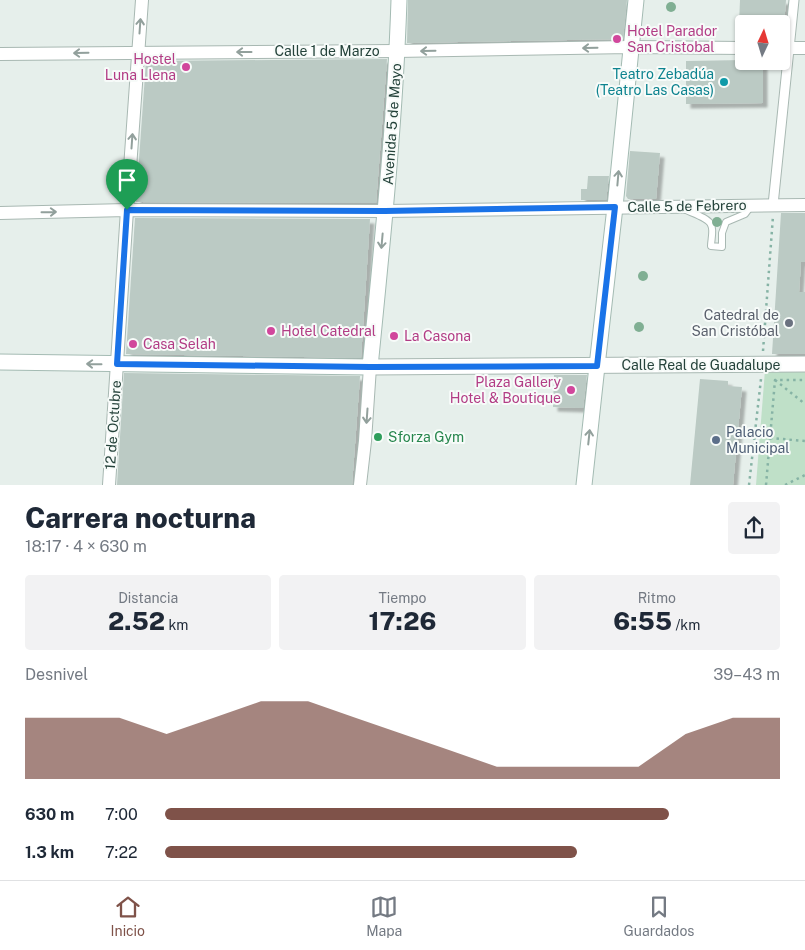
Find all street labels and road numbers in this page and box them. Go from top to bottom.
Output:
street label: Calle 1 de Marzo [274,43,380,59]
street label: Avenida 5 de Mayo [380,63,404,185]
street label: Calle 5 de Febrero [627,197,747,215]
street label: Calle Real de Guadalupe [621,357,781,373]
street label: 12 de Octubre [102,380,124,470]

